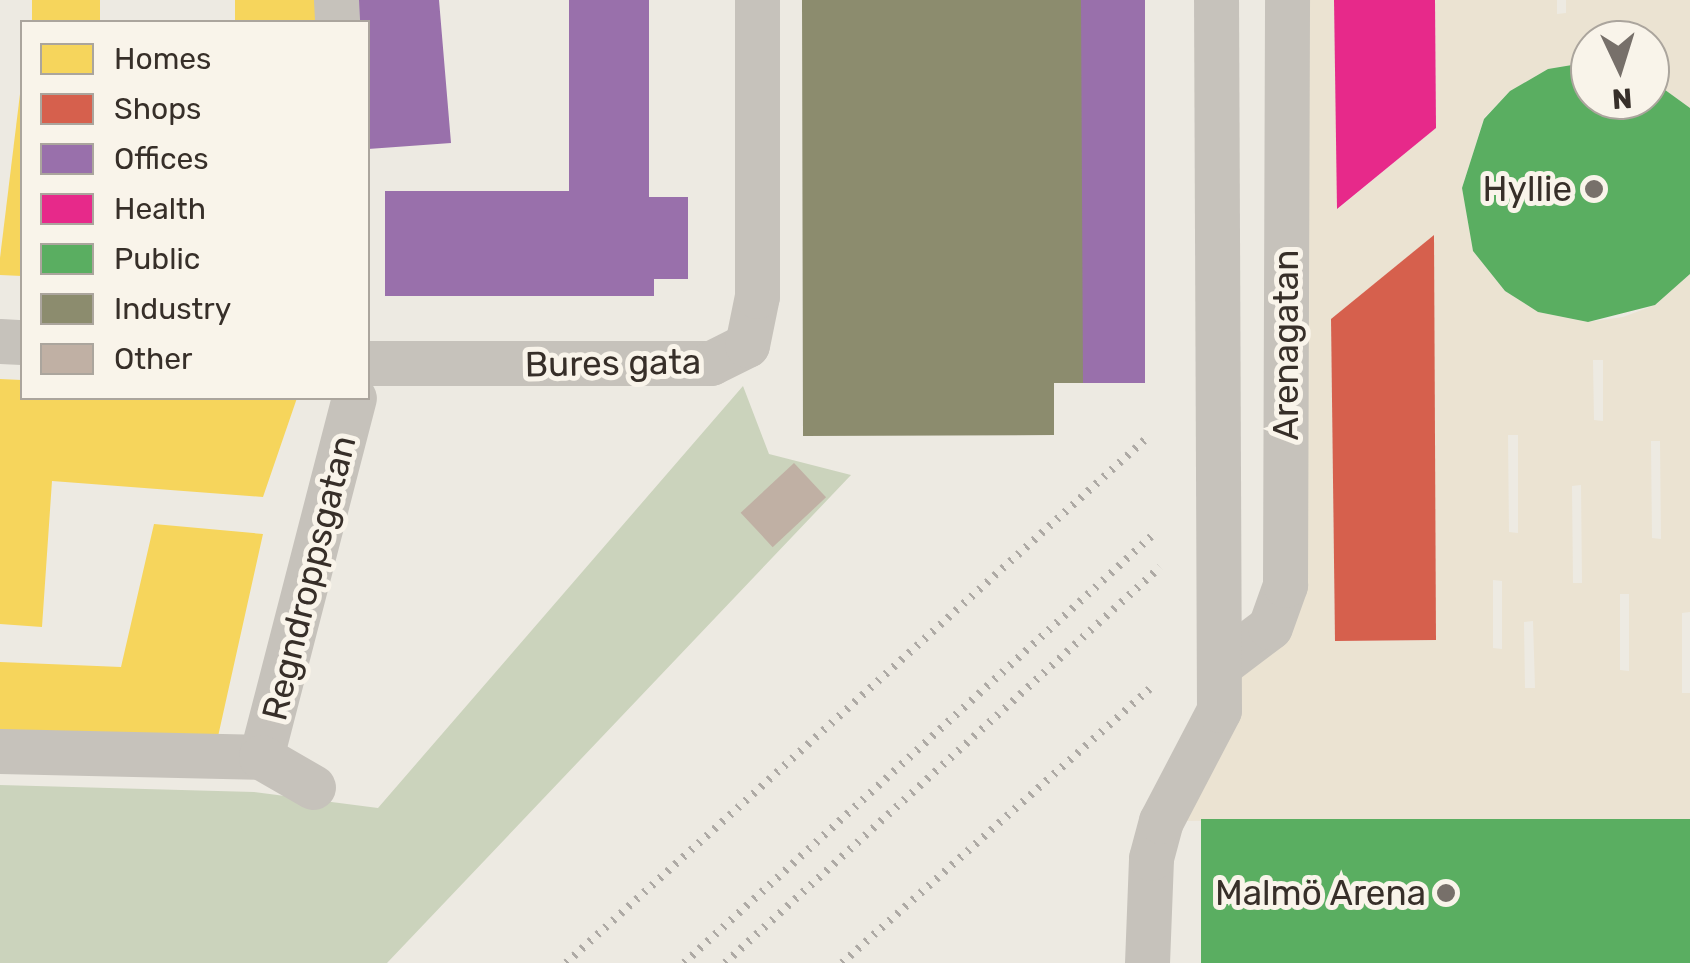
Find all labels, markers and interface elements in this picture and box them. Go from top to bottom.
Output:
legend [20,20,370,400]
north arrow [1570,20,1670,120]
text: Homes [114,41,211,77]
text: N [1611,81,1633,116]
text: Shops [114,91,201,127]
text: Offices [114,141,209,177]
place label: Hyllie [1483,168,1572,210]
marker: Hyllie [1581,176,1607,202]
text: Health [114,191,206,227]
text: Public [114,241,200,277]
street label: Arenagatan [1265,250,1307,440]
text: Industry [114,291,231,327]
street label: Bures gata [524,340,702,386]
text: Other [114,341,193,377]
street label: Regndroppsgatan [253,431,365,725]
place label: Malmö Arena [1214,872,1426,914]
marker: Malmö Arena [1435,882,1457,904]

